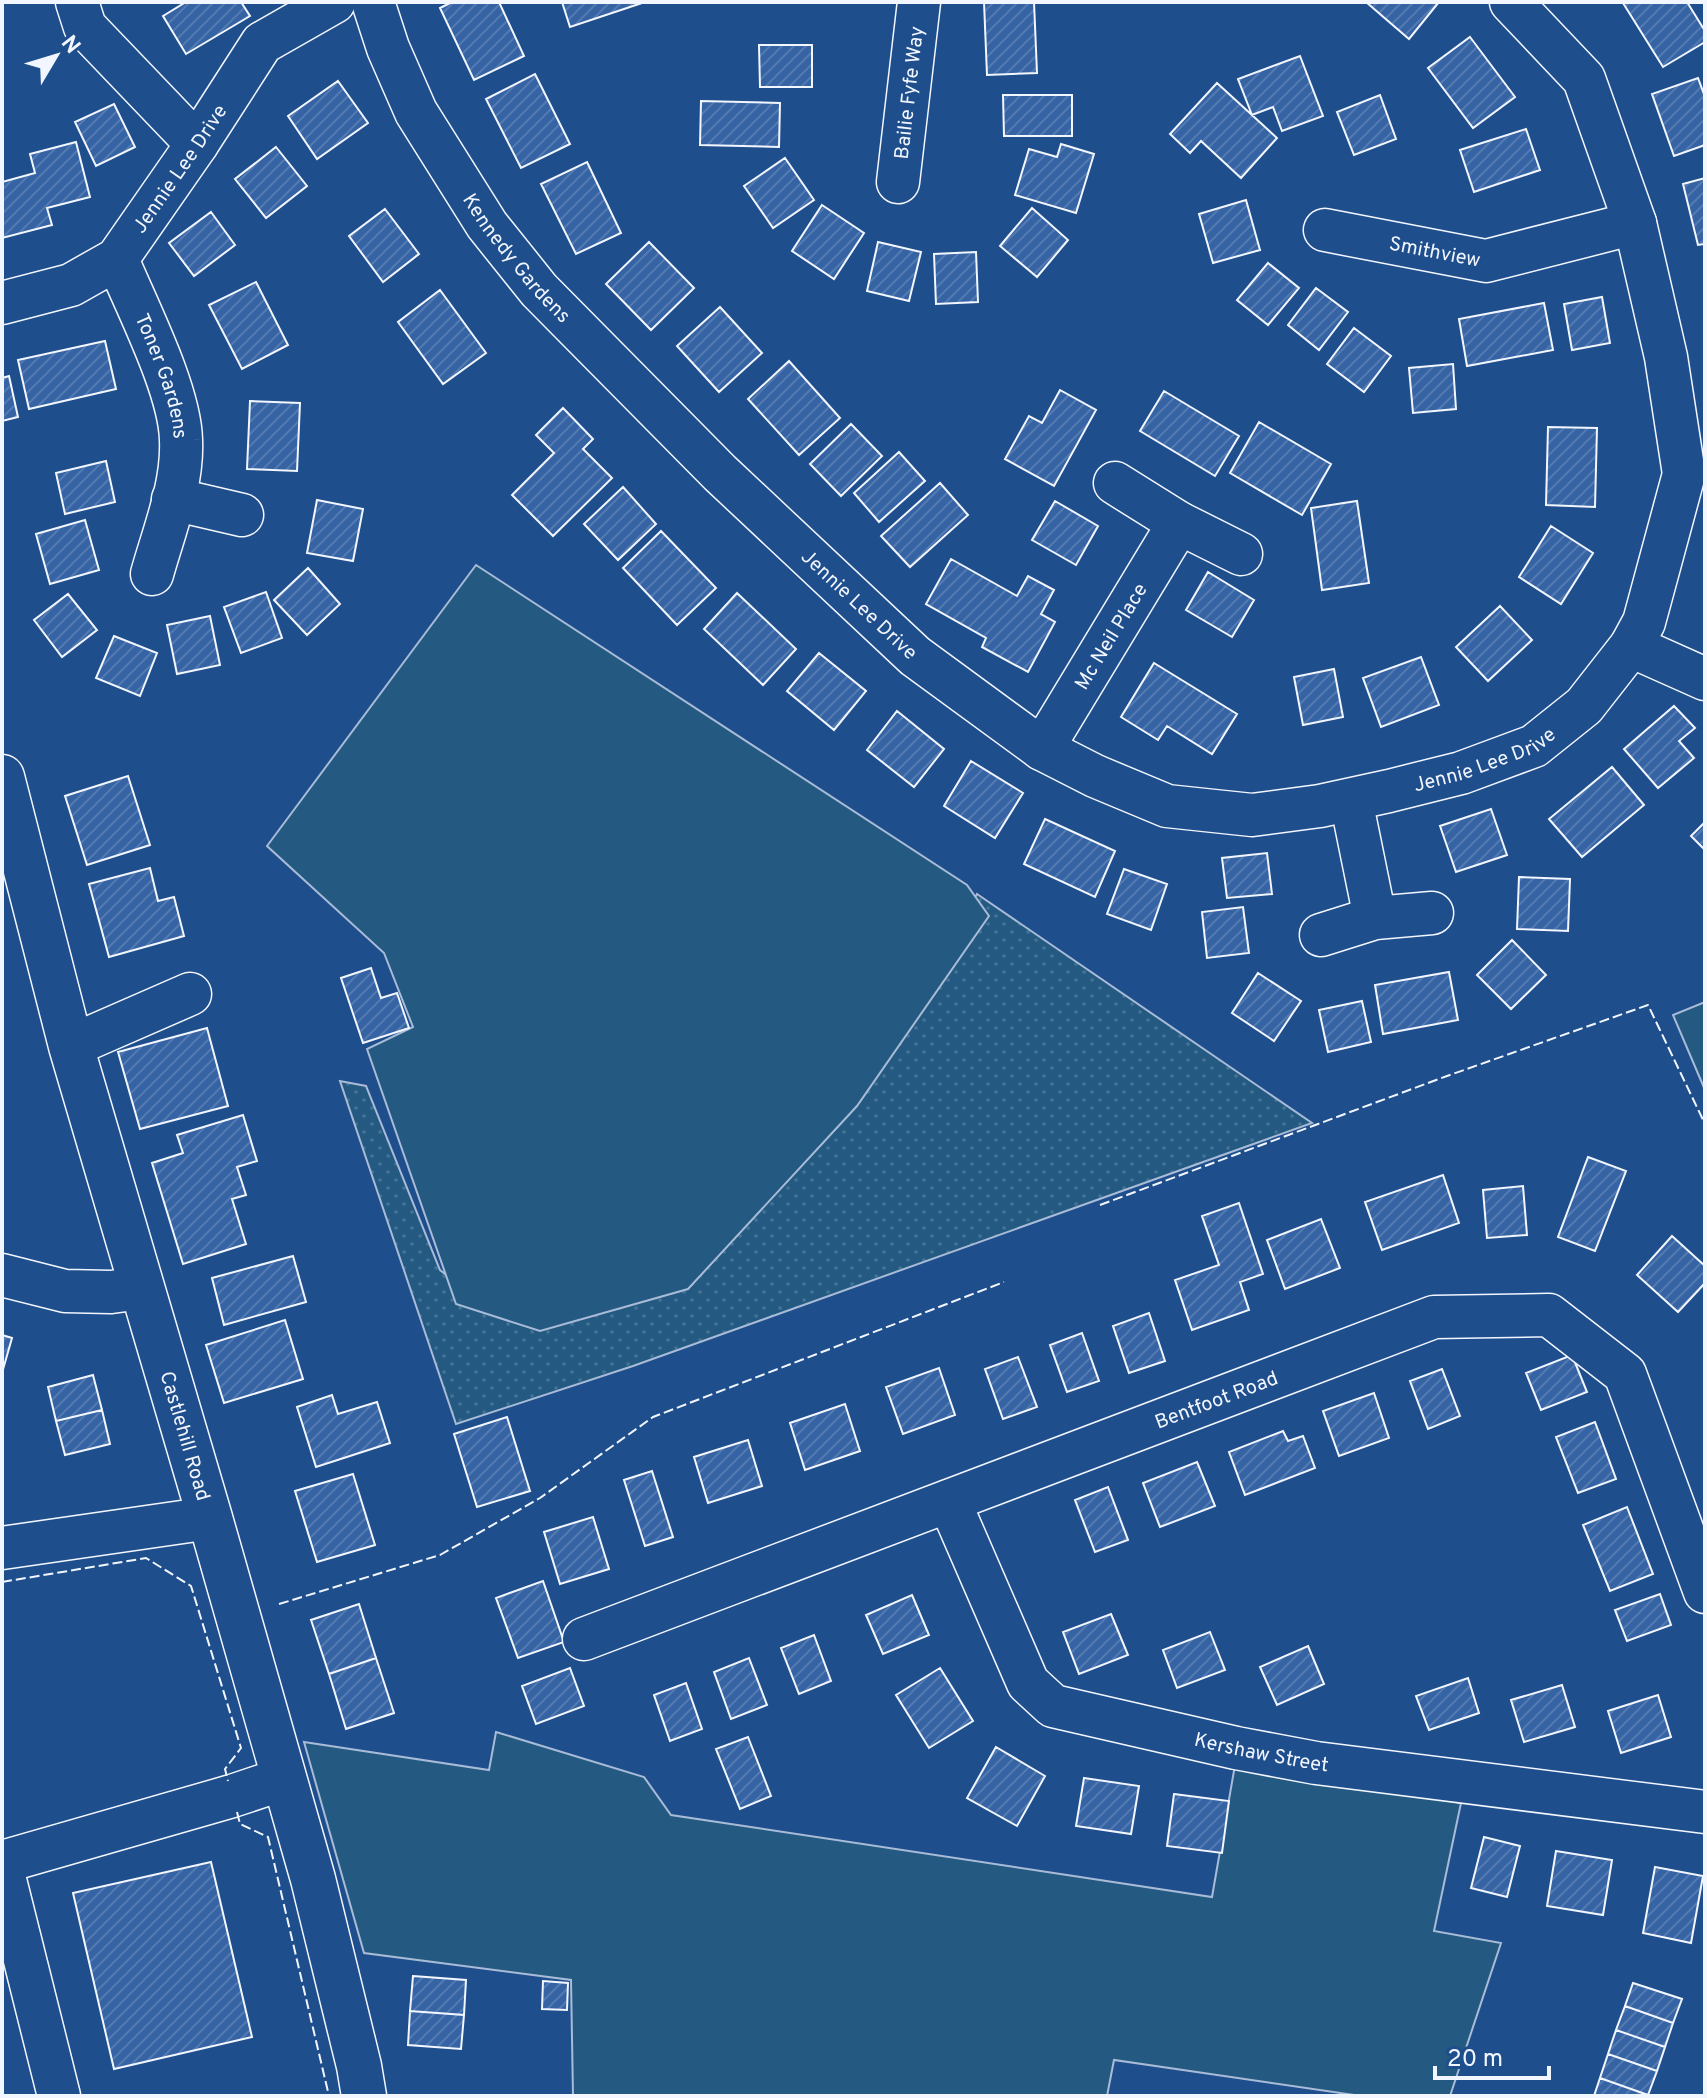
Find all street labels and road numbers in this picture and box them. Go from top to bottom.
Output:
street label: Bailie Fyfe Way [890,25,931,161]
street label: Jennie Lee Drive [128,100,234,239]
street label: Kennedy Gardens [456,189,575,329]
street label: Smithview [1387,232,1483,275]
street label: Toner Gardens [128,310,192,440]
street label: Jennie Lee Drive [795,545,922,667]
street label: Mc Neil Place [1070,579,1154,695]
street label: Jennie Lee Drive [1411,723,1562,799]
street label: Bentfoot Road [1152,1366,1282,1437]
street label: Castlehill Road [152,1368,215,1504]
street label: Kershaw Street [1191,1728,1330,1779]

